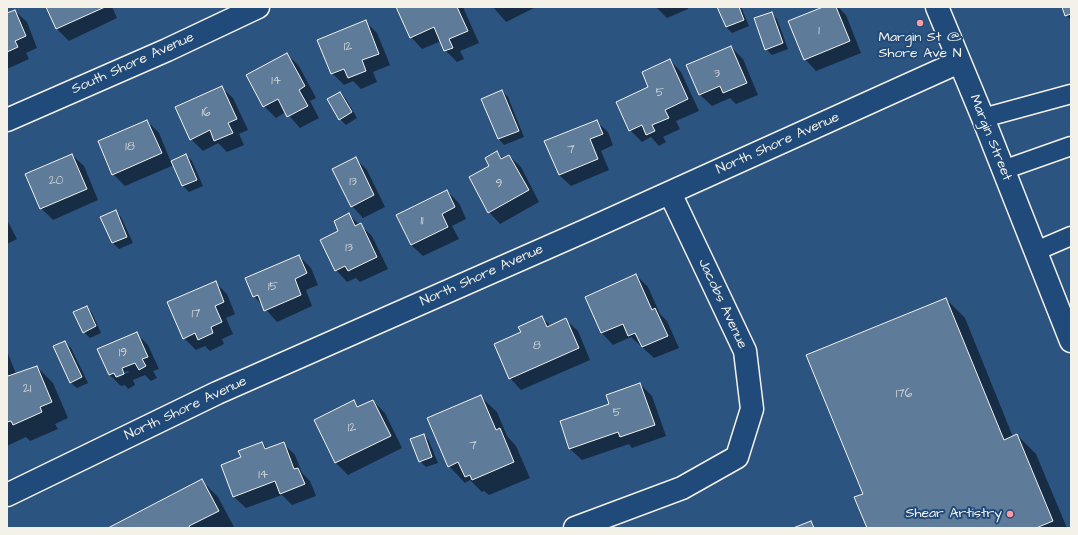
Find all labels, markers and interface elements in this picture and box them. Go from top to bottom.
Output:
marker: Margin St @ Shore Ave N [915,18,925,28]
house number: 1 [818,24,820,38]
street label: South Shore Avenue [69,29,197,99]
place label: Margin St @ Shore Ave N [878,30,962,62]
house number: 12 [344,40,352,54]
house number: 3 [714,67,720,81]
house number: 14 [271,74,281,88]
house number: 5 [656,86,664,100]
street label: Margin Street [965,92,1015,184]
house number: 16 [201,106,211,120]
street label: North Shore Avenue [714,109,842,179]
house number: 18 [125,140,135,154]
house number: 7 [567,143,575,157]
house number: 20 [49,174,63,188]
house number: 13 [349,175,357,189]
house number: 9 [496,177,502,191]
house number: 11 [420,214,424,228]
house number: 13 [345,241,353,255]
street label: North Shore Avenue [418,241,546,311]
street label: Jacobs Avenue [694,256,750,352]
house number: 15 [268,280,278,294]
house number: 17 [192,307,200,321]
house number: 8 [533,339,541,353]
house number: 19 [119,346,127,360]
street label: North Shore Avenue [122,373,250,445]
house number: 21 [23,382,31,396]
house number: 176 [896,387,912,401]
house number: 5 [613,406,621,420]
house number: 12 [348,421,356,435]
house number: 7 [469,439,477,453]
house number: 14 [258,468,268,482]
place label: Shear Artistry [905,506,1002,522]
marker: Shear Artistry [1005,509,1015,519]

